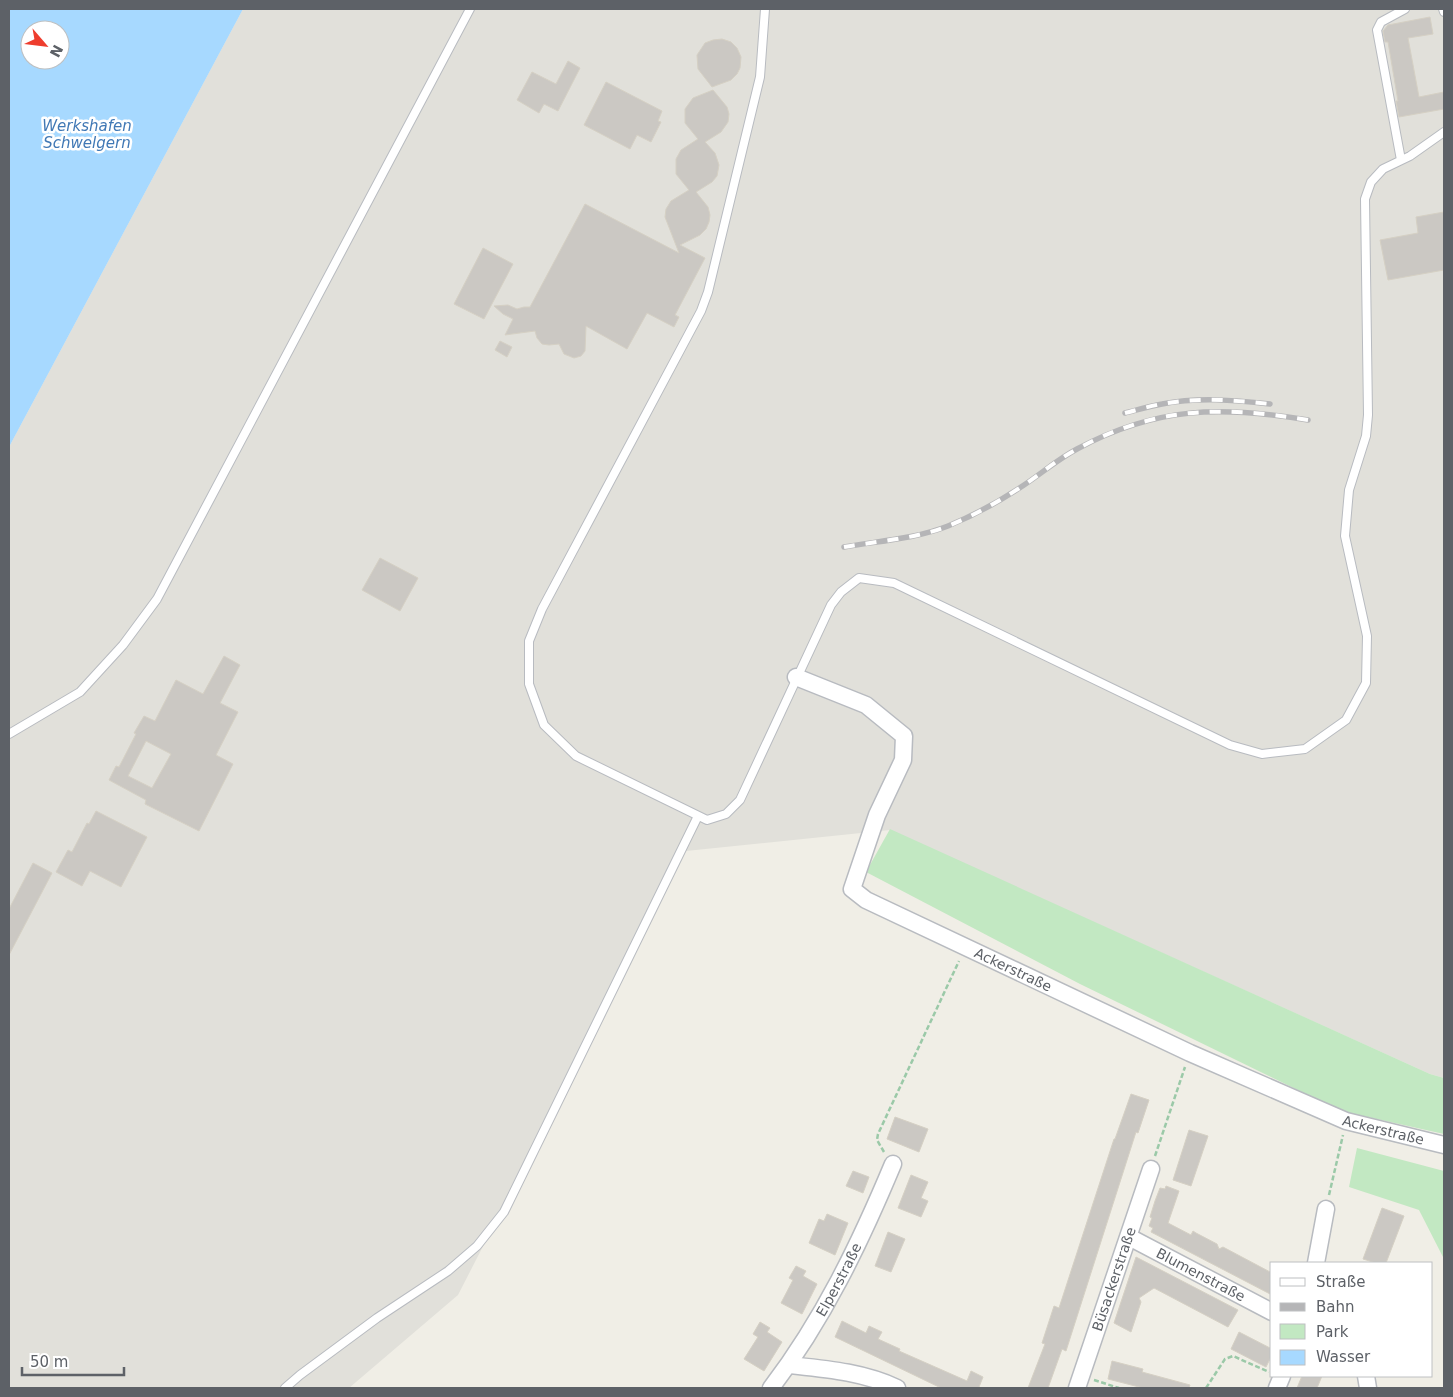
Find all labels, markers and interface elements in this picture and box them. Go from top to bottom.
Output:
north arrow [20,20,70,70]
text: N [47,42,66,60]
water label: Werkshafen Schwelgern [42,117,132,152]
street label: Ackerstraße [972,944,1054,995]
street label: Ackerstraße [1341,1112,1426,1148]
street label: Büsackerstraße [1089,1225,1139,1333]
street label: Elperstraße [813,1240,865,1319]
street label: Blumenstraße [1154,1245,1248,1304]
legend [1270,1262,1433,1377]
text: Straße [1316,1273,1365,1291]
text: Bahn [1316,1298,1355,1316]
text: Park [1316,1323,1349,1341]
scale bar [22,1344,125,1376]
text: Wasser [1316,1348,1371,1366]
text: 50 m [30,1353,68,1371]

